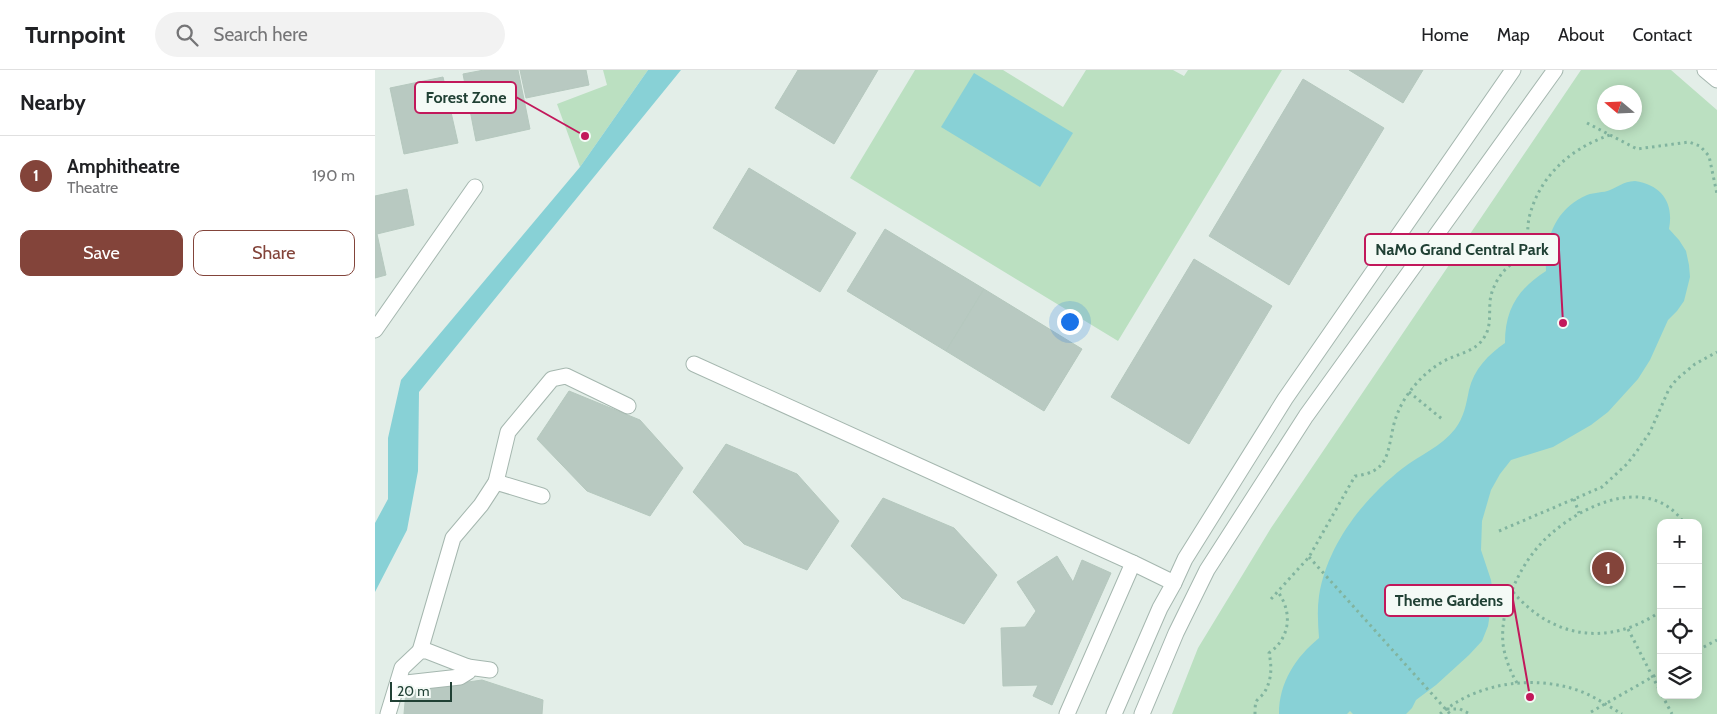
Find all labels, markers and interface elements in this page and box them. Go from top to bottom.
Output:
search box [155,12,505,57]
text: Turnpoint [25,20,125,49]
icon: search [173,21,201,49]
text: Search here [213,23,308,46]
text: Home [1421,24,1469,46]
text: Map [1497,24,1530,46]
text: About [1558,24,1604,46]
text: Contact [1632,24,1692,46]
callout: Forest Zone [415,82,516,113]
north arrow [1597,85,1642,130]
text: Forest Zone [426,88,506,107]
text: Nearby [20,90,86,115]
text: Amphitheatre [67,155,180,178]
text: 1 [33,166,39,185]
text: 190 m [312,166,355,185]
text: Theatre [67,178,118,197]
button: Save [20,230,183,276]
button: Share [193,230,355,276]
callout: NaMo Grand Central Park [1365,234,1559,265]
text: NaMo Grand Central Park [1375,240,1549,259]
your location [1057,309,1083,335]
map controls [1657,519,1702,699]
button: + [1657,519,1702,564]
pin: 1 [1592,549,1624,587]
button: − [1657,564,1702,609]
callout: Theme Gardens [1385,585,1513,616]
text: Theme Gardens [1395,591,1503,610]
button: locate [1657,609,1702,654]
button: layers [1657,654,1702,699]
scale bar [390,679,453,702]
text: 20 m [397,682,430,700]

